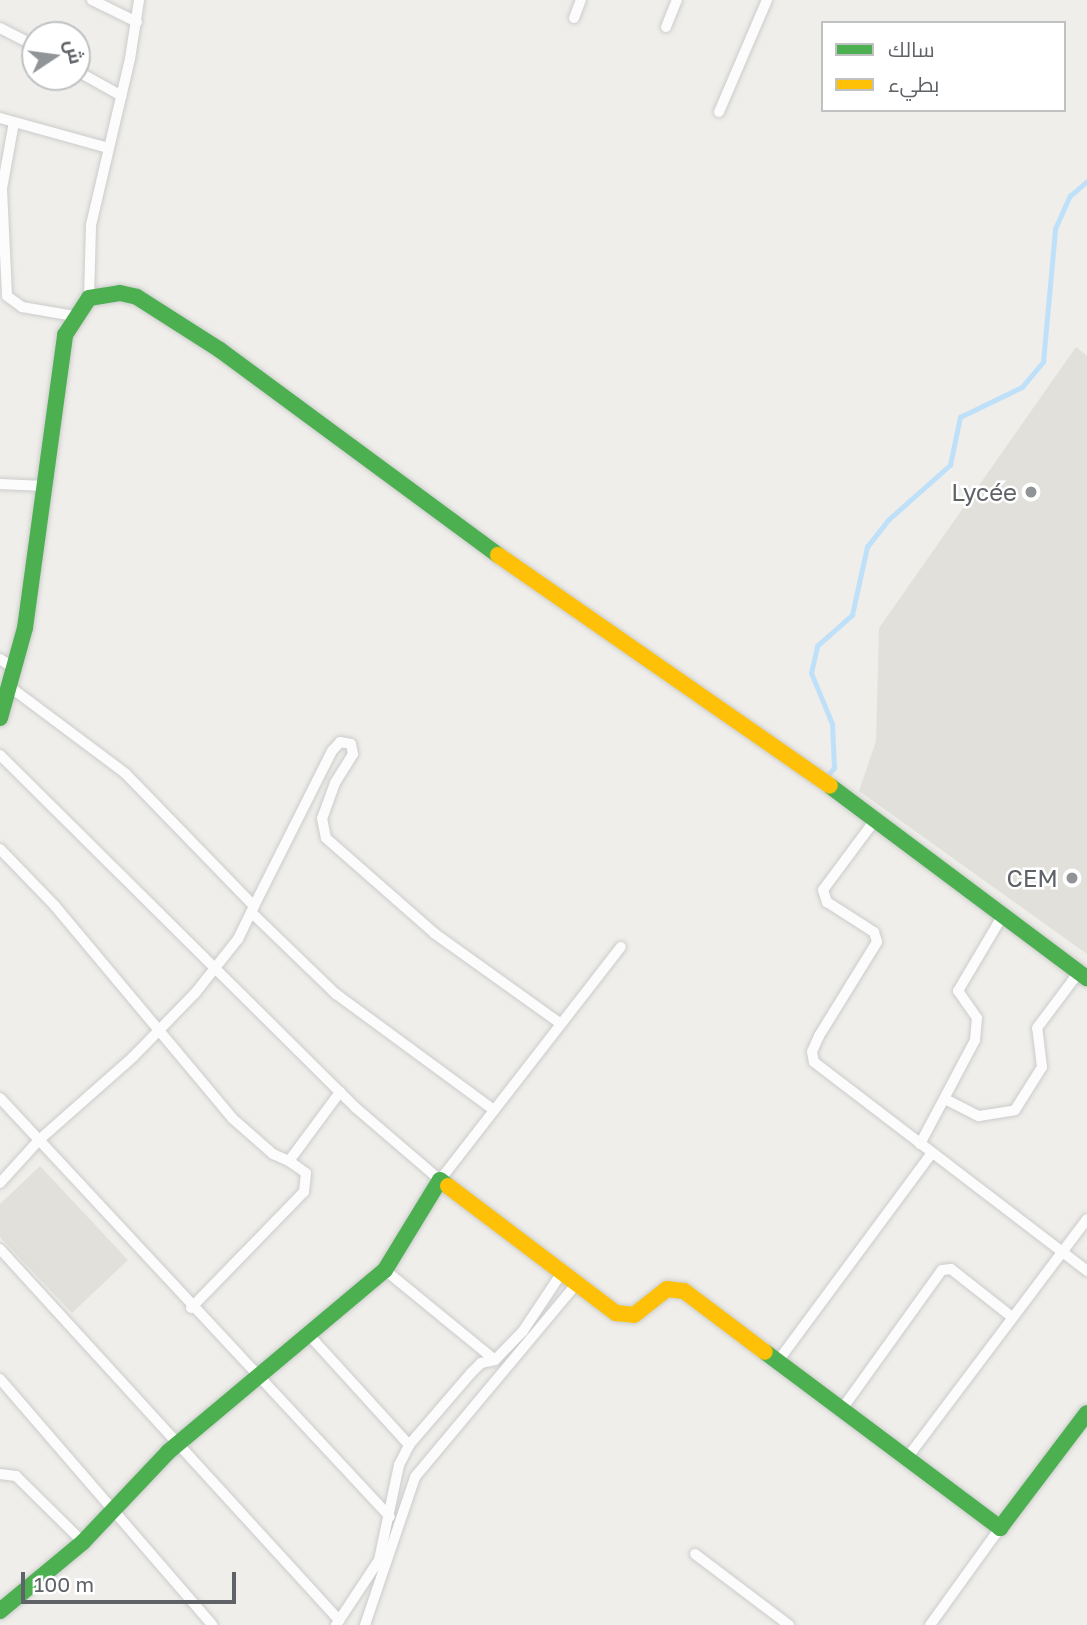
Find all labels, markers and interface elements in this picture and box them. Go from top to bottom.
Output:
north arrow [21,21,91,91]
legend [821,21,1066,112]
text: سالك [888,36,935,62]
text: ش [61,37,89,66]
text: بطيء [888,71,939,97]
place label: Lycée [951,478,1017,506]
marker: Lycée [1023,484,1039,500]
place label: CEM [1006,864,1058,892]
marker: CEM [1064,870,1080,886]
scale bar [24,1558,240,1602]
text: 100 m [34,1571,94,1597]

